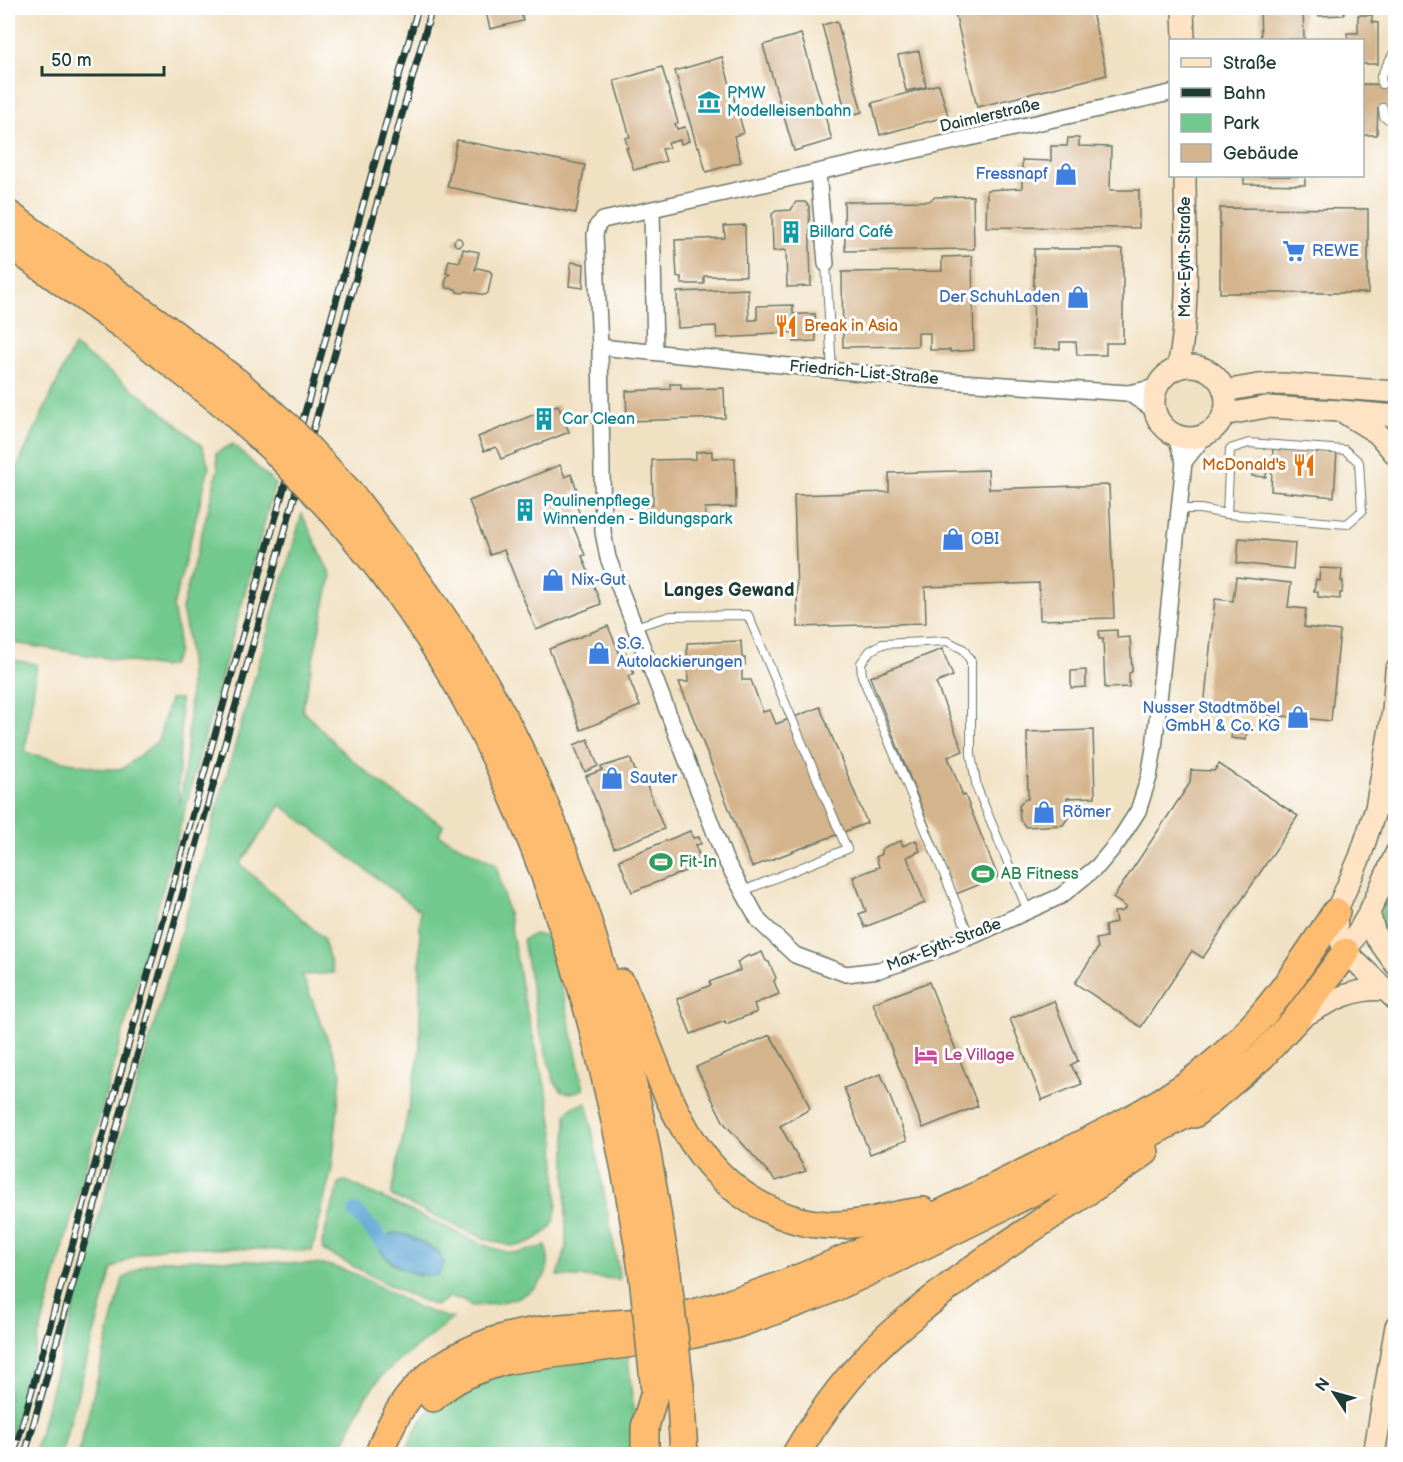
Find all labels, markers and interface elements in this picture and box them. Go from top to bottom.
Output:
scale bar [42,39,164,77]
legend [1169,39,1364,177]
text: 50 m [51,50,92,71]
text: Straße [1223,53,1277,74]
text: Bahn [1223,83,1266,104]
place label: PMW Modelleisenbahn [727,84,851,121]
museum icon: PMW Modelleisenbahn [696,89,722,115]
street label: Daimlerstraße [938,95,1042,137]
text: Park [1223,113,1259,134]
text: Gebäude [1223,143,1299,164]
shop icon: Fressnapf [1053,161,1079,187]
place label: Fressnapf [975,165,1048,184]
street label: Max-Eyth-Straße [1176,196,1195,318]
building icon: Billard Café [778,219,804,245]
place label: Billard Café [809,223,893,242]
supermarket icon: REWE [1281,238,1307,264]
place label: REWE [1312,242,1359,261]
shop icon: Der SchuhLaden [1065,284,1091,310]
place label: Der SchuhLaden [939,288,1060,307]
restaurant icon: Break in Asia [773,313,799,339]
place label: Break in Asia [804,317,898,336]
street label: Friedrich-List-Straße [789,357,940,389]
building icon: Car Clean [531,406,557,432]
place label: Car Clean [562,410,635,429]
restaurant icon: McDonald's [1291,452,1317,478]
place label: McDonald's [1202,456,1286,475]
place label: Paulinenpflege Winnenden - Bildungspark [543,492,733,529]
building icon: Paulinenpflege Winnenden - Bildungspark [512,497,538,523]
shop icon: OBI [940,526,966,552]
place label: OBI [971,530,999,549]
shop icon: Nix-Gut [540,567,566,593]
place label: Nix-Gut [571,571,626,590]
district label: Langes Gewand [664,580,794,601]
place label: S.G. Autolackierungen [617,635,743,672]
shop icon: S.G. Autolackierungen [586,640,612,666]
place label: Nusser Stadtmöbel GmbH & Co. KG [1142,699,1280,736]
shop icon: Nusser Stadtmöbel GmbH & Co. KG [1285,704,1311,730]
shop icon: Sauter [599,765,625,791]
place label: Sauter [630,769,678,788]
shop icon: Römer [1031,799,1057,825]
place label: Römer [1062,803,1111,822]
sports icon: Fit-In [648,849,674,875]
place label: Fit-In [679,853,717,872]
sports icon: AB Fitness [970,861,996,887]
place label: AB Fitness [1001,865,1079,884]
street label: Max-Eyth-Straße [884,914,1004,976]
hotel icon: Le Village [913,1042,939,1068]
place label: Le Village [944,1046,1015,1065]
north arrow [1304,1363,1364,1423]
text: N [1312,1375,1334,1396]

